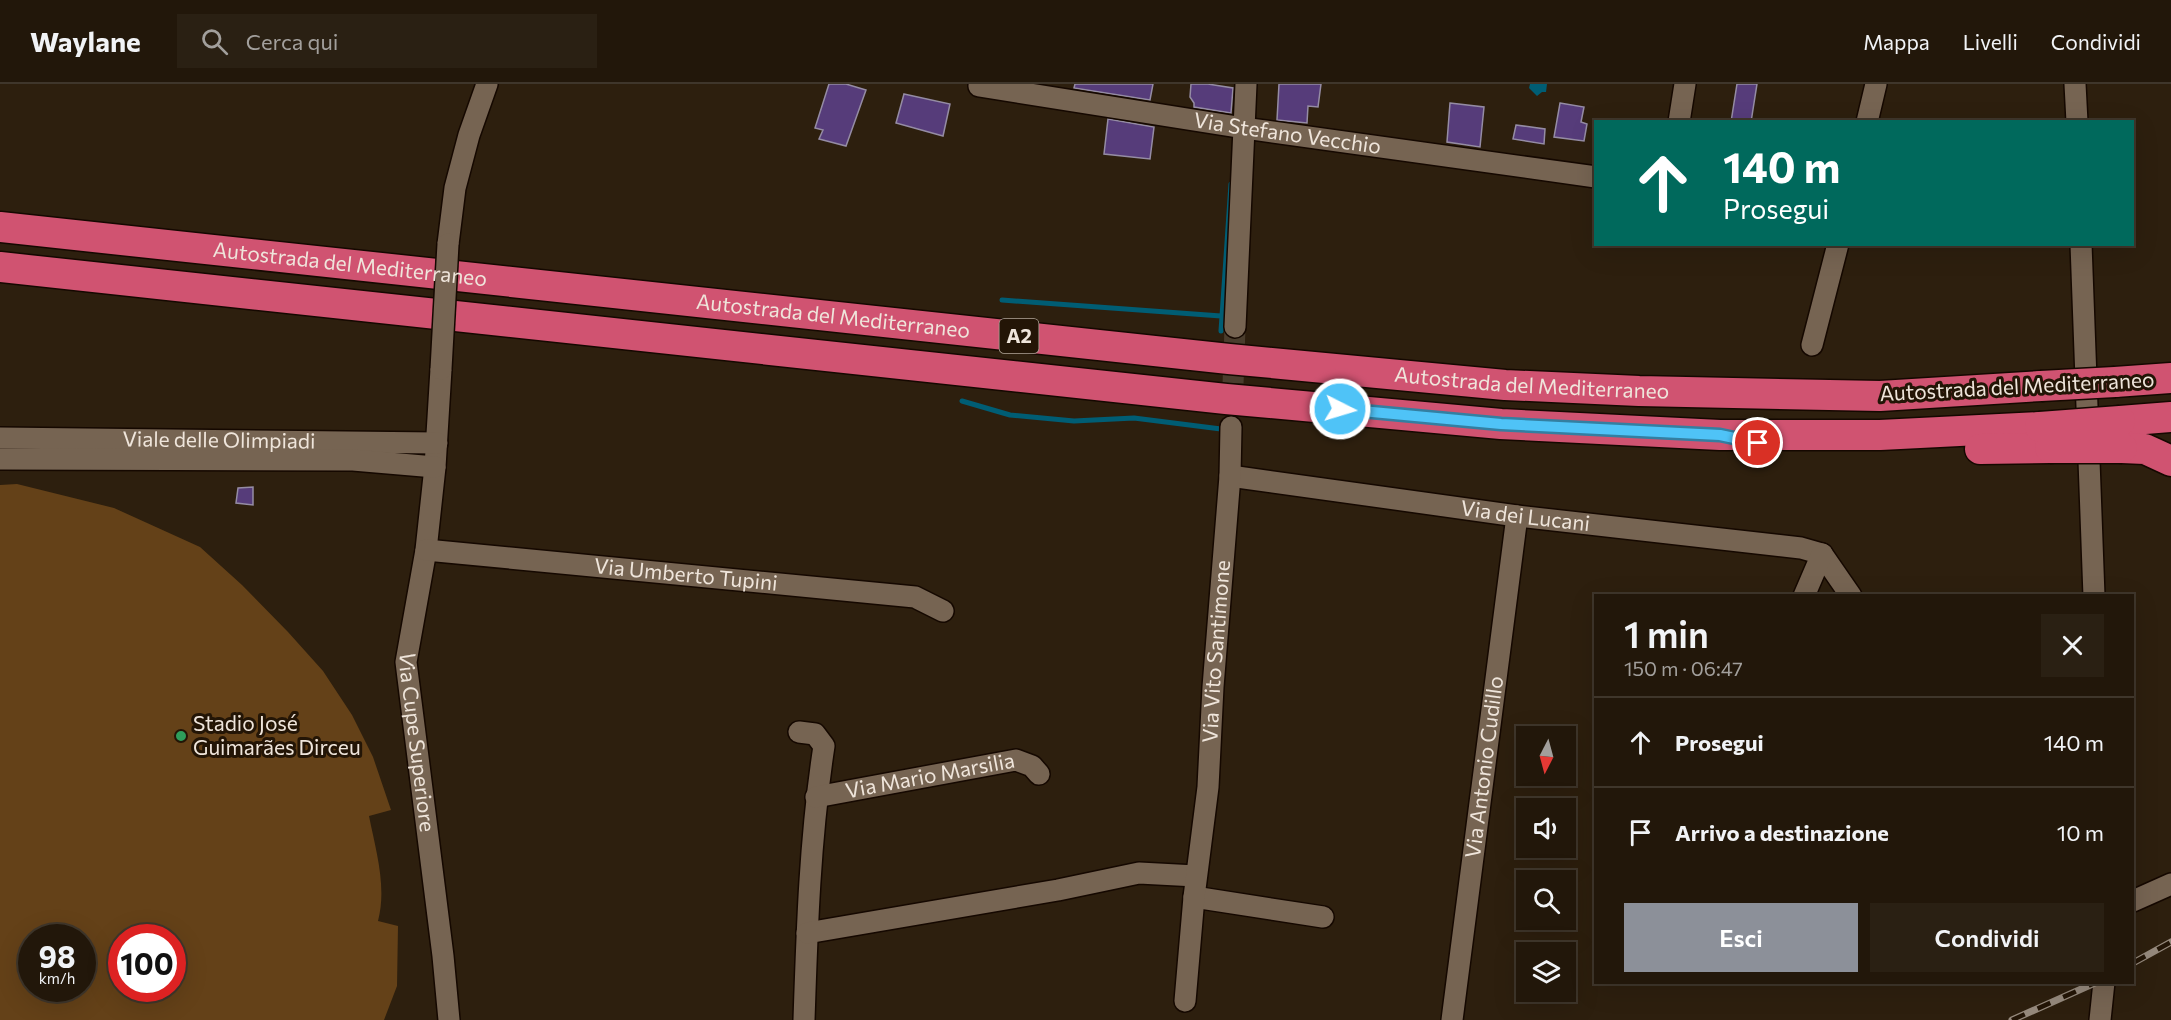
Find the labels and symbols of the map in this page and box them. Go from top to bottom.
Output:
street label: Via Stefano Vecchio [1192,106,1383,158]
street label: Autostrada del Mediterraneo [212,236,488,290]
street label: Autostrada del Mediterraneo [695,288,972,342]
road number: A2 [1000,319,1038,353]
street label: Autostrada del Mediterraneo [1393,361,1670,403]
street label: Autostrada del Mediterraneo [1879,366,2155,405]
position arrow [1308,377,1372,441]
pin [1732,417,1783,468]
street label: Viale delle Olimpiadi [122,425,316,453]
street label: Via dei Lucani [1459,494,1591,535]
street label: Via Umberto Tupini [593,552,779,595]
street label: Via Vito Santimone [1196,559,1234,743]
street label: Via Cupe Superiore [394,650,441,833]
street label: Via Antonio Cudillo [1459,674,1507,859]
place label: Stadio José Guimarães Dirceu [193,710,361,759]
north arrow [1516,726,1576,786]
marker: Stadio José Guimarães Dirceu [174,729,188,743]
street label: Via Mario Marsilia [843,747,1017,802]
speed limit sign: 100 [108,924,186,1002]

